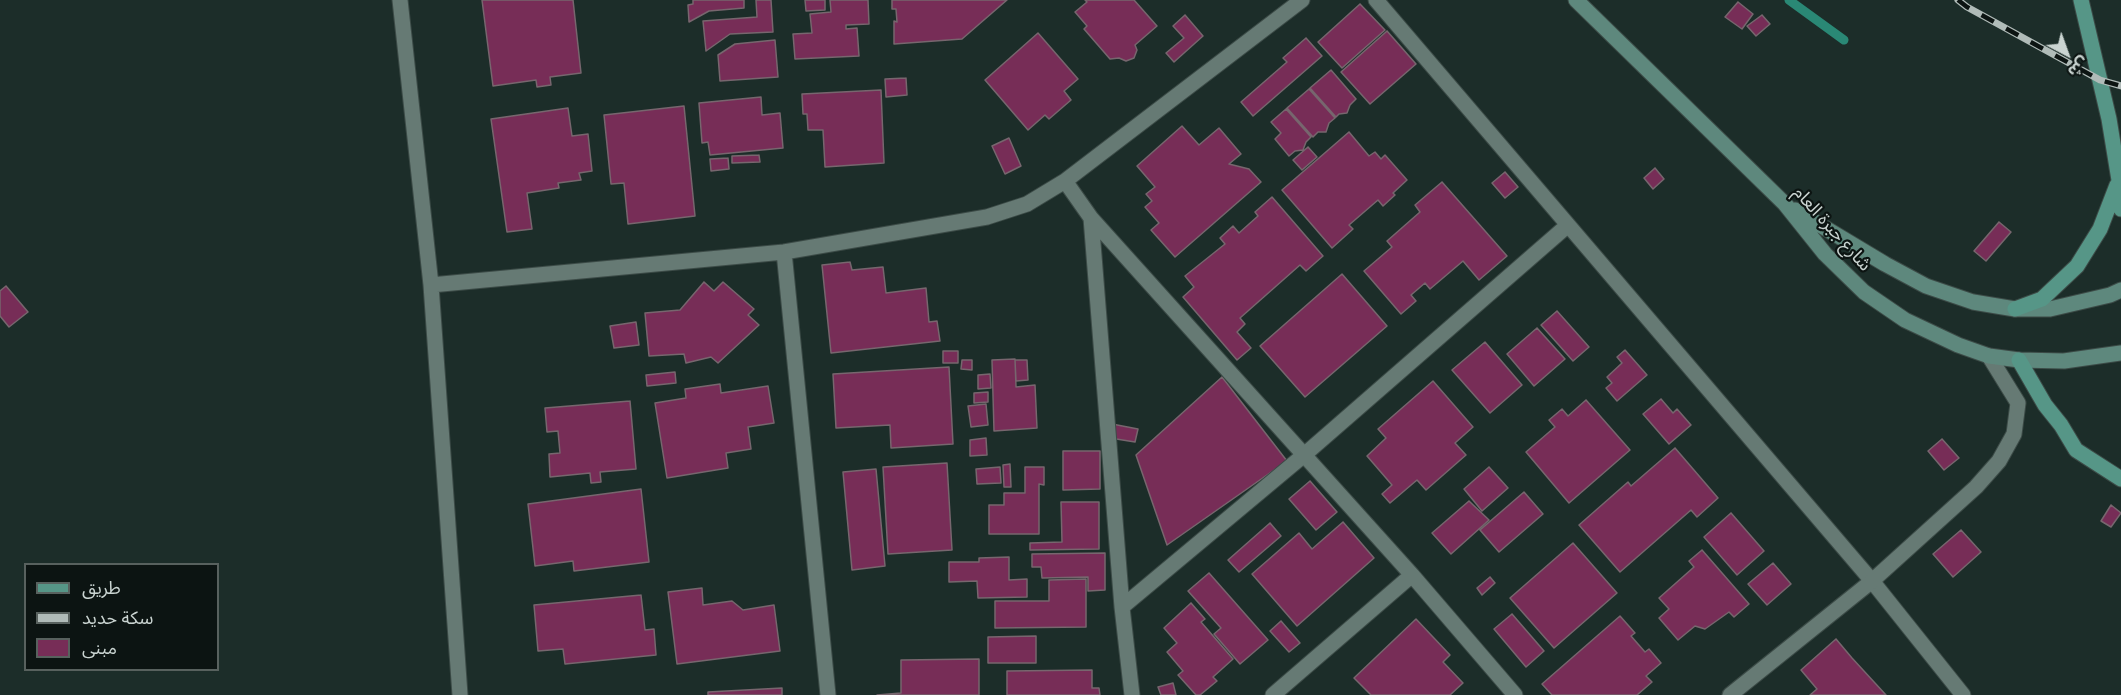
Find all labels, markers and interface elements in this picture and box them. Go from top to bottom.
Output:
north arrow [2037,24,2097,84]
text: ش [2064,53,2094,82]
street label: شارع جبرة العام [1788,182,1876,276]
legend [24,563,219,671]
text: طريق [82,576,121,599]
text: سكة حديد [82,606,153,629]
text: مبنى [82,636,117,659]

